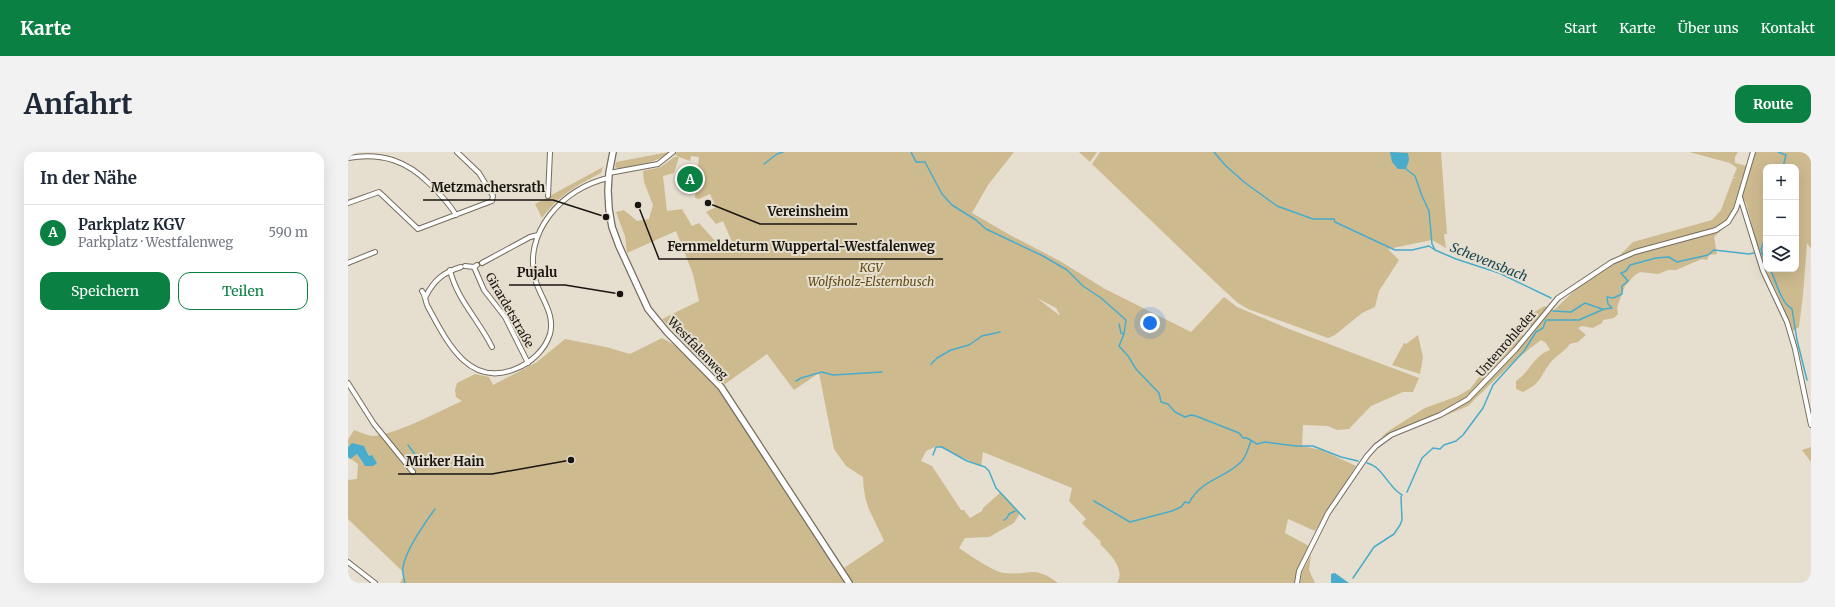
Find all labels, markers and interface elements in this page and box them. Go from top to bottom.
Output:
text: Karte [20,16,71,40]
text: Start [1564,19,1597,37]
text: Karte [1619,19,1656,37]
text: Über uns [1678,19,1739,37]
text: Kontakt [1761,19,1815,37]
button: Route [1735,85,1811,123]
text: Anfahrt [24,86,133,122]
pin: A [677,164,703,194]
map controls [1763,164,1799,272]
button: + [1763,164,1799,200]
text: In der Nähe [40,167,137,189]
callout: Metzmachersrath [423,175,553,200]
text: Metzmachersrath [431,179,546,196]
callout: Vereinsheim [760,199,857,224]
button: − [1763,200,1799,236]
text: Vereinsheim [767,203,848,220]
text: Parkplatz KGV [78,215,185,234]
text: A [48,224,58,241]
text: 590 m [269,224,308,241]
text: Parkplatz · Westfalenweg [78,234,233,251]
callout: Fernmeldeturm Wuppertal-Westfalenweg [659,234,943,259]
button: layers [1763,236,1799,272]
text: Fernmeldeturm Wuppertal-Westfalenweg [667,238,935,255]
water label: Schevensbach [1448,239,1530,285]
callout: Pujalu [509,260,565,285]
park label: KGV Wolfsholz-Elsternbusch [808,260,934,289]
text: Pujalu [517,264,557,281]
street label: Girardetstraße [482,270,538,350]
button: Speichern [40,272,170,310]
button: Teilen [178,272,308,310]
street label: Untenrohleder [1473,306,1540,380]
street label: Westfalenweg [664,313,732,383]
your location [1140,313,1160,333]
callout: Mirker Hain [398,449,492,474]
text: Mirker Hain [406,453,485,470]

